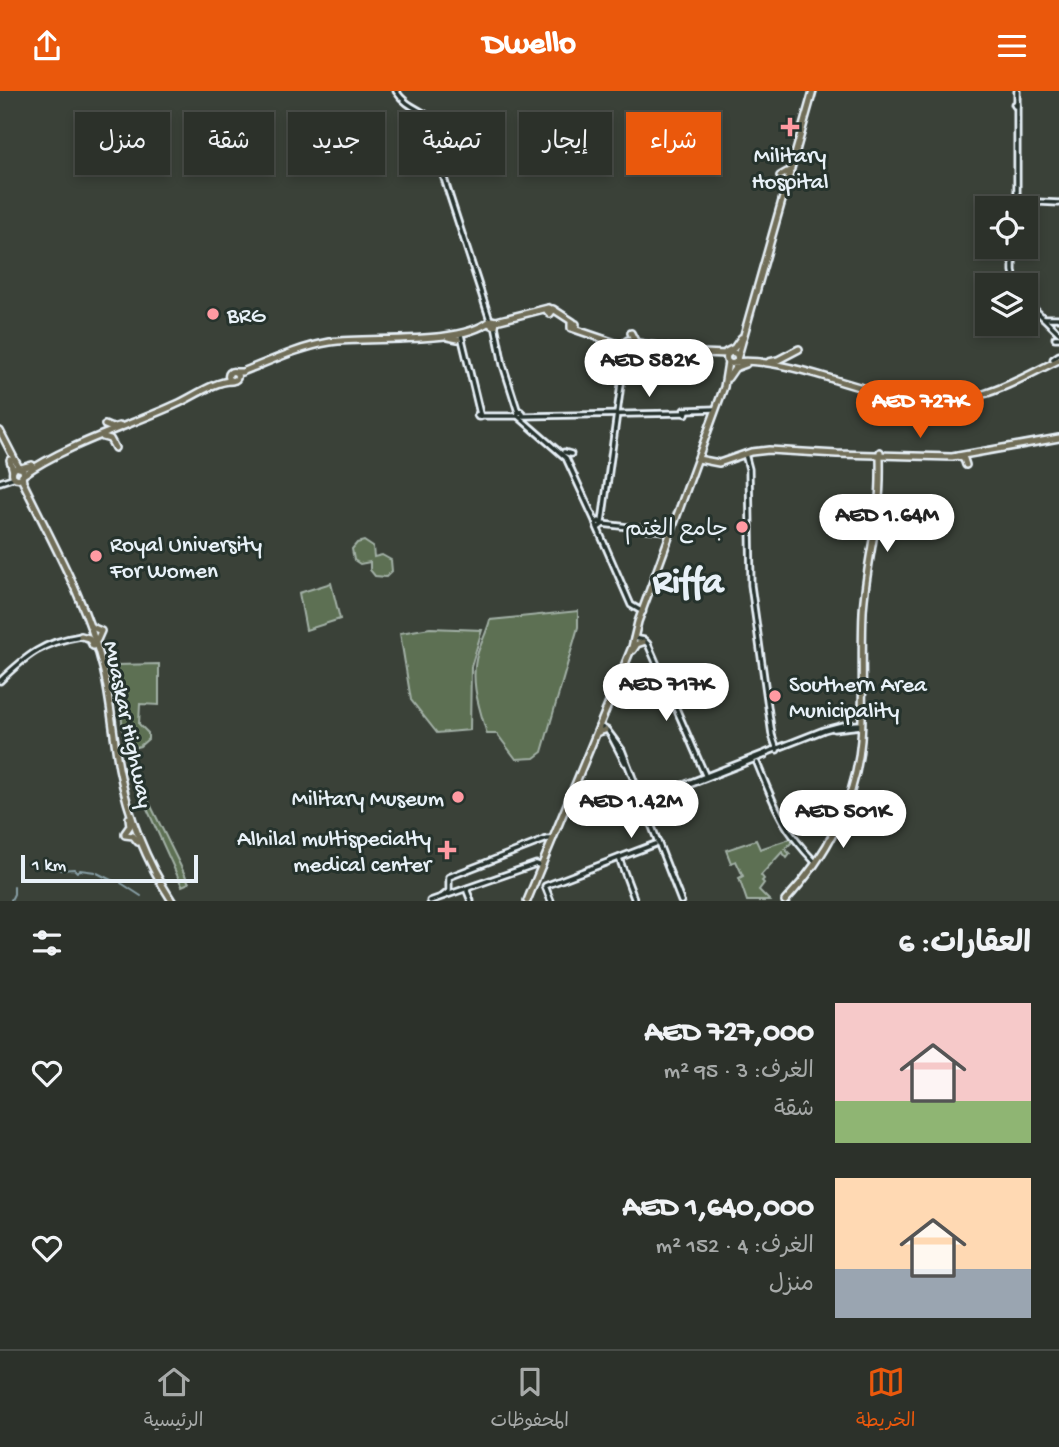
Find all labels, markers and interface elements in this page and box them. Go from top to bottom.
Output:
icon: share [28,27,66,65]
text: Dwello [483,27,576,65]
icon: menu [993,27,1031,65]
chip: منزل [75,112,170,175]
chip: شقة [184,112,274,175]
chip: جديد [288,112,385,175]
chip: تصفية [399,112,505,175]
chip: إيجار [519,112,612,175]
chip: شراء [626,112,721,175]
marker: Military Hospital [780,117,800,137]
place label: Military Hospital [751,144,829,197]
map controls [975,196,1038,336]
button: locate [975,196,1038,259]
button: layers [975,273,1038,336]
place label: BRG [226,304,267,331]
marker: BRG [205,306,221,322]
pin: AED 582K [577,339,721,399]
text: AED 582K [601,348,697,375]
pin: AED 727K [848,381,992,440]
text: AED 727K [872,389,968,416]
pin: AED 1.64M [807,495,967,554]
text: AED 1.64M [835,503,939,530]
place label: جامع الغتم [625,517,728,545]
marker: جامع الغتم [734,519,750,535]
place label: Royal University For Women [109,533,262,586]
marker: Royal University For Women [88,548,104,564]
district label: Riffa [653,562,726,606]
street label: Muaskar Highway [96,639,157,811]
pin: AED 717K [594,663,738,723]
text: AED 717K [619,672,713,699]
place label: Southern Area Municipality [789,673,928,726]
marker: Southern Area Municipality [767,688,783,704]
pin: AED 1.42M [551,781,711,840]
place label: Military Museum [292,787,444,814]
marker: Military Museum [450,789,466,805]
text: AED 1.42M [580,789,682,816]
pin: AED 501K [771,791,915,850]
text: AED 501K [795,799,891,826]
place label: Alhilal multispecialty medical center [237,827,433,880]
marker: Alhilal multispecialty medical center [437,840,457,860]
scale bar [21,852,198,884]
text: 1 km [32,855,66,878]
icon: filters [28,924,66,962]
text: العقارات: 6 [899,928,1031,963]
text: AED 727,000 [645,1017,814,1052]
icon: home [891,1031,975,1115]
icon: heart [28,1054,66,1092]
text: الغرف: 3 · 95 m² [664,1059,814,1086]
text: شقة [774,1097,814,1124]
text: AED 1,640,000 [622,1192,814,1227]
icon: home [891,1206,975,1290]
icon: heart [28,1229,66,1267]
text: الغرف: 4 · 152 m² [656,1234,814,1261]
text: منزل [769,1272,814,1299]
tab: الرئيسية [144,1363,203,1436]
tab: المحفوظات [491,1363,569,1436]
tab: الخريطة [856,1363,915,1436]

